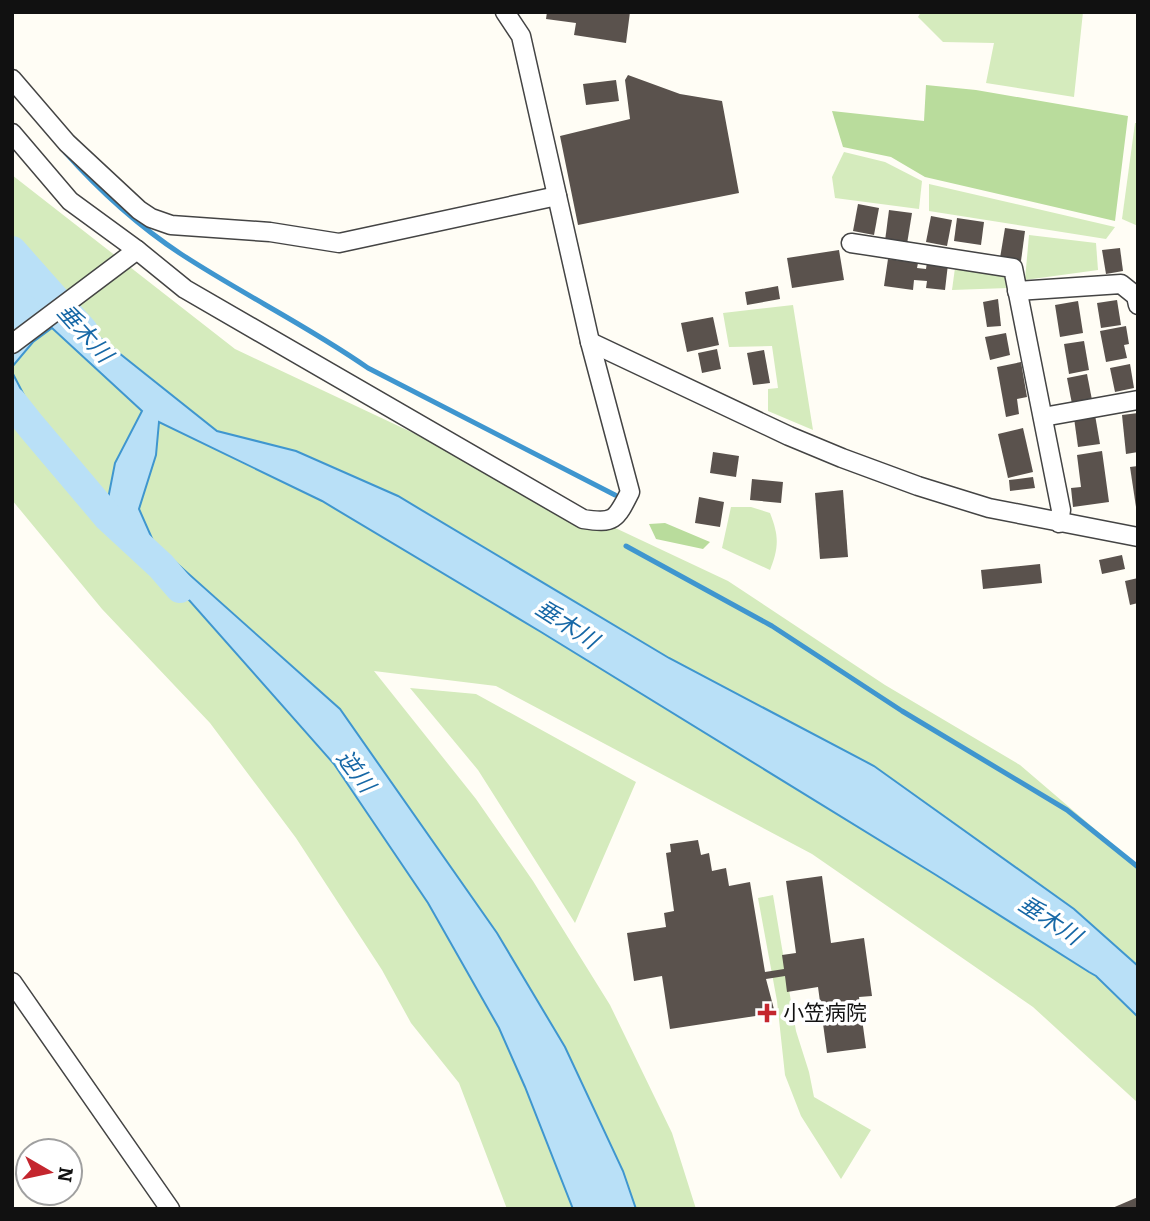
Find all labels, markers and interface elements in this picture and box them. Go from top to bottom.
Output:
water label: 垂木川 [52,298,120,370]
water label: 垂木川 [530,593,606,656]
water label: 逆川 [331,744,383,800]
water label: 垂木川 [1013,889,1089,952]
place label: 小笠病院 [783,1000,867,1026]
marker: 小笠病院 [757,1003,777,1023]
north arrow [14,1137,84,1207]
text: N [53,1166,78,1184]

